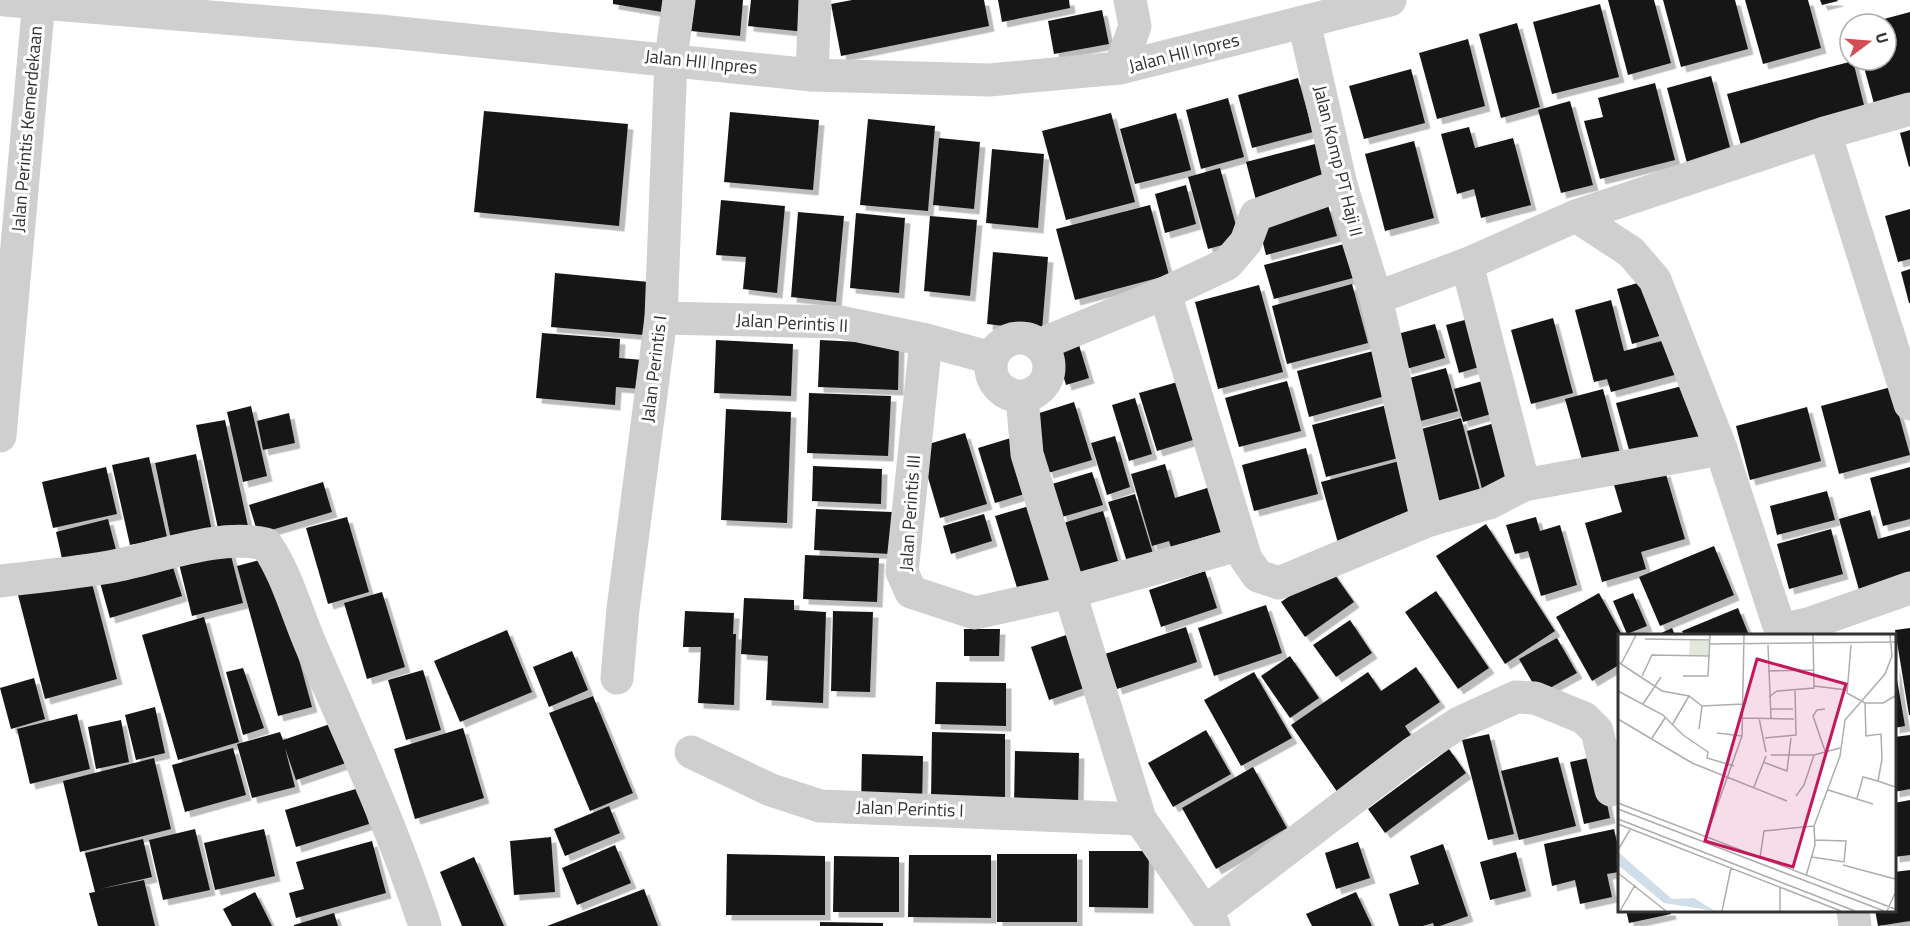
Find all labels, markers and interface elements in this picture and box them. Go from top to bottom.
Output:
north arrow [1838,12,1898,72]
street label: Jalan Perintis Kemerdekaan [4,25,49,233]
street label: Jalan HII Inpres [1126,26,1242,79]
text: U [1869,30,1895,46]
street label: Jalan HII Inpres [643,42,759,81]
street label: Jalan Komp PT Haji II [1307,82,1370,239]
street label: Jalan Perintis II [735,306,849,339]
street label: Jalan Perintis I [634,314,673,424]
street label: Jalan Perintis III [892,454,927,572]
inset map [1618,634,1895,911]
street label: Jalan Perintis I [856,793,964,824]

